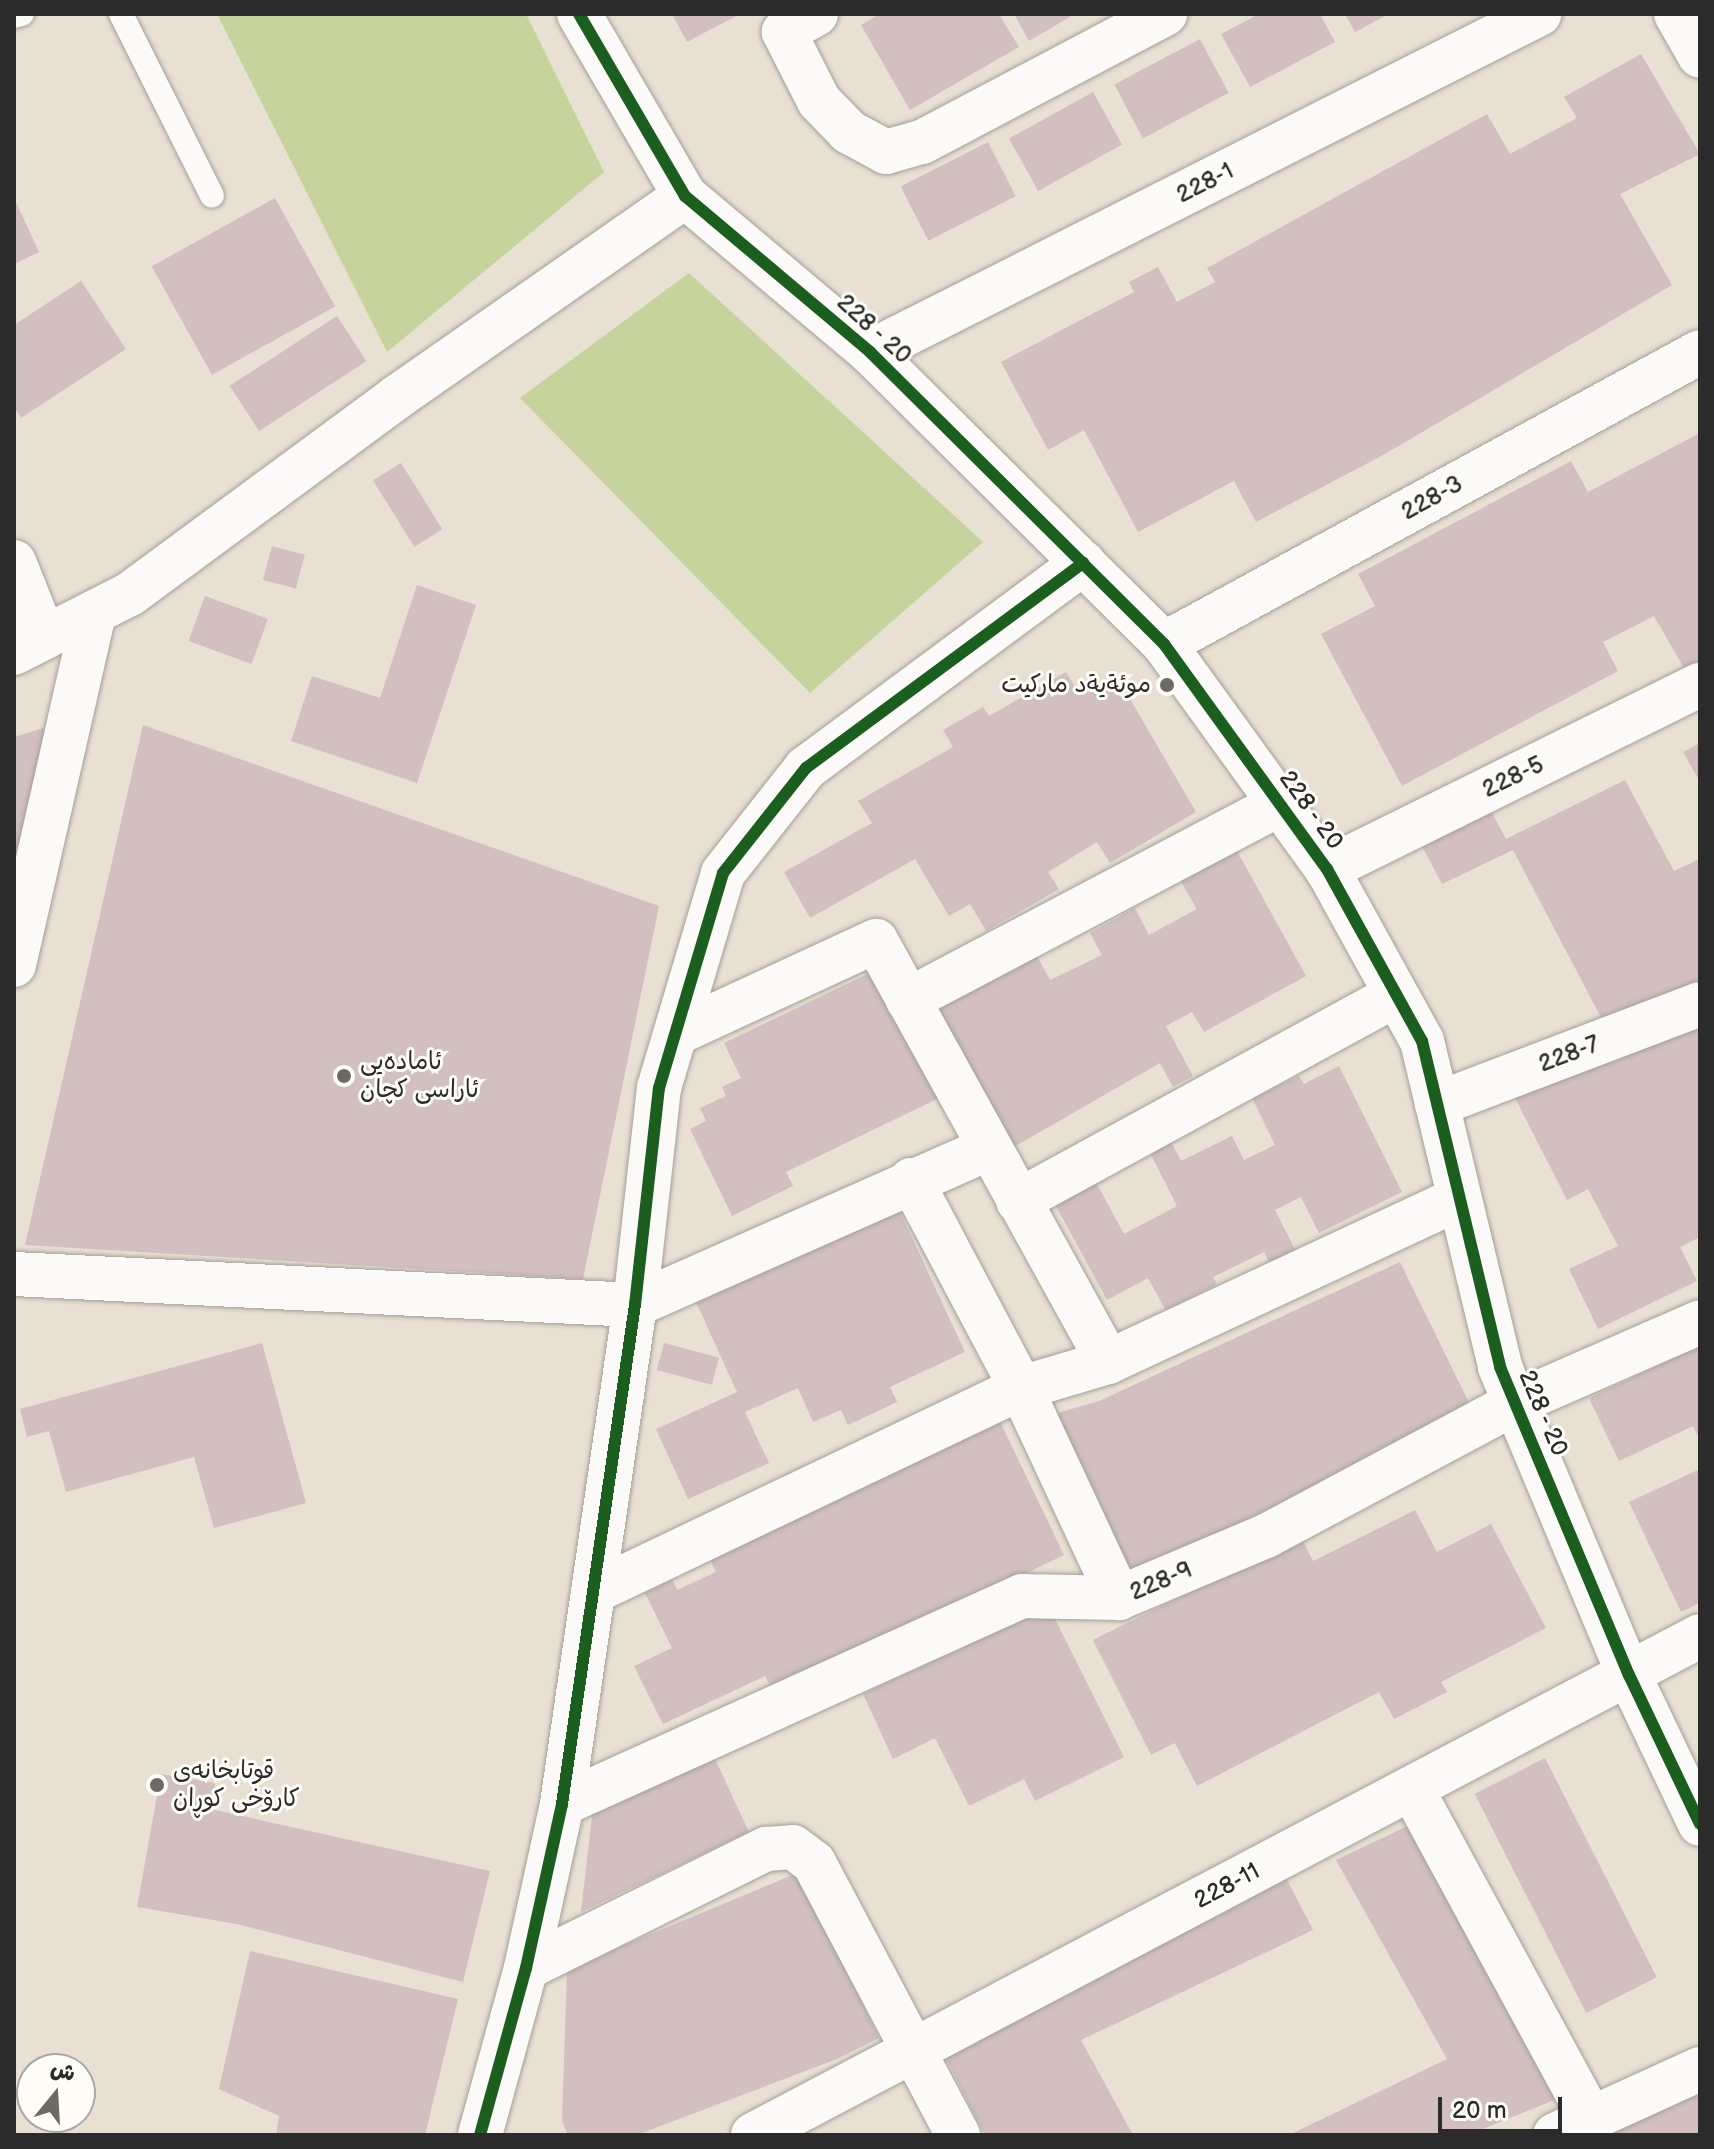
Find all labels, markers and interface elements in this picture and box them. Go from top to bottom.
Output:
street label: 228-1 [1172,156,1238,210]
street label: 228 - 20 [830,287,918,371]
street label: 228-3 [1396,469,1468,527]
place label: موئةيةد ماركيت [1001,671,1151,699]
marker: موئةيةد ماركيت [1158,676,1176,694]
street label: 228-5 [1478,750,1548,804]
street label: 228 - 20 [1272,764,1350,856]
street label: 228-7 [1534,1029,1604,1079]
place label: ئامادەیی ئاراسی کچان [360,1048,479,1104]
marker: ئامادەیی ئاراسی کچان [335,1067,353,1085]
street label: 228 - 20 [1512,1365,1574,1461]
street label: 228-9 [1125,1555,1197,1607]
place label: قوتابخانەی کارۆخی کوڕان [173,1757,300,1813]
marker: قوتابخانەی کارۆخی کوڕان [148,1776,166,1794]
street label: 228-11 [1189,1857,1265,1915]
north arrow [16,2053,96,2133]
text: ش [47,2055,79,2088]
scale bar [1442,2081,1566,2131]
text: 20 m [1452,2096,1507,2125]

